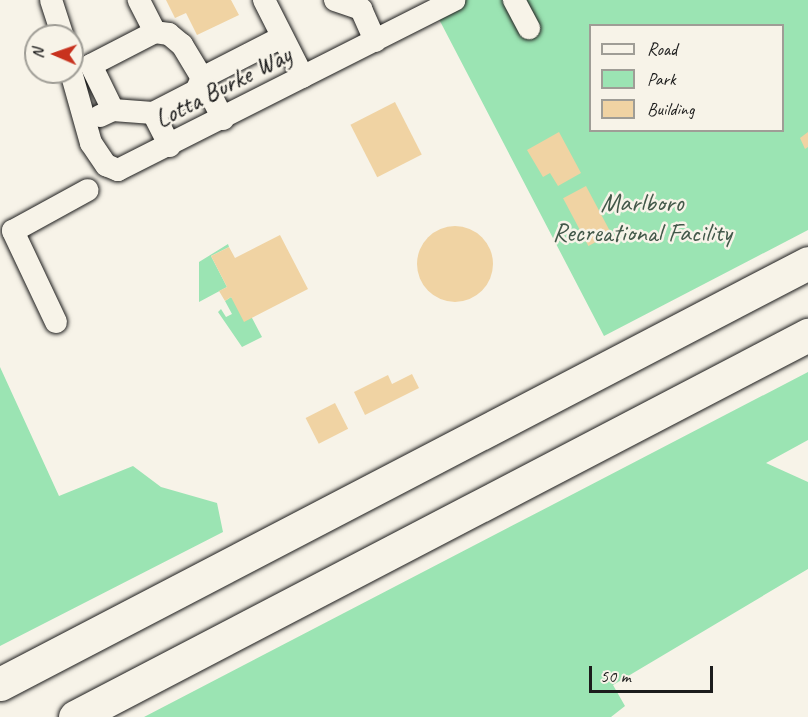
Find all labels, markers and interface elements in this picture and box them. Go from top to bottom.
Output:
north arrow [24,24,84,84]
legend [589,24,784,132]
text: Road [647,38,677,60]
street label: Lotta Burke Way [149,39,297,135]
text: N [28,48,48,59]
text: Park [647,68,676,90]
text: Building [647,98,694,120]
park label: Marlboro Recreational Facility [553,187,731,249]
scale bar [592,654,716,692]
text: 50 m [600,665,631,687]

